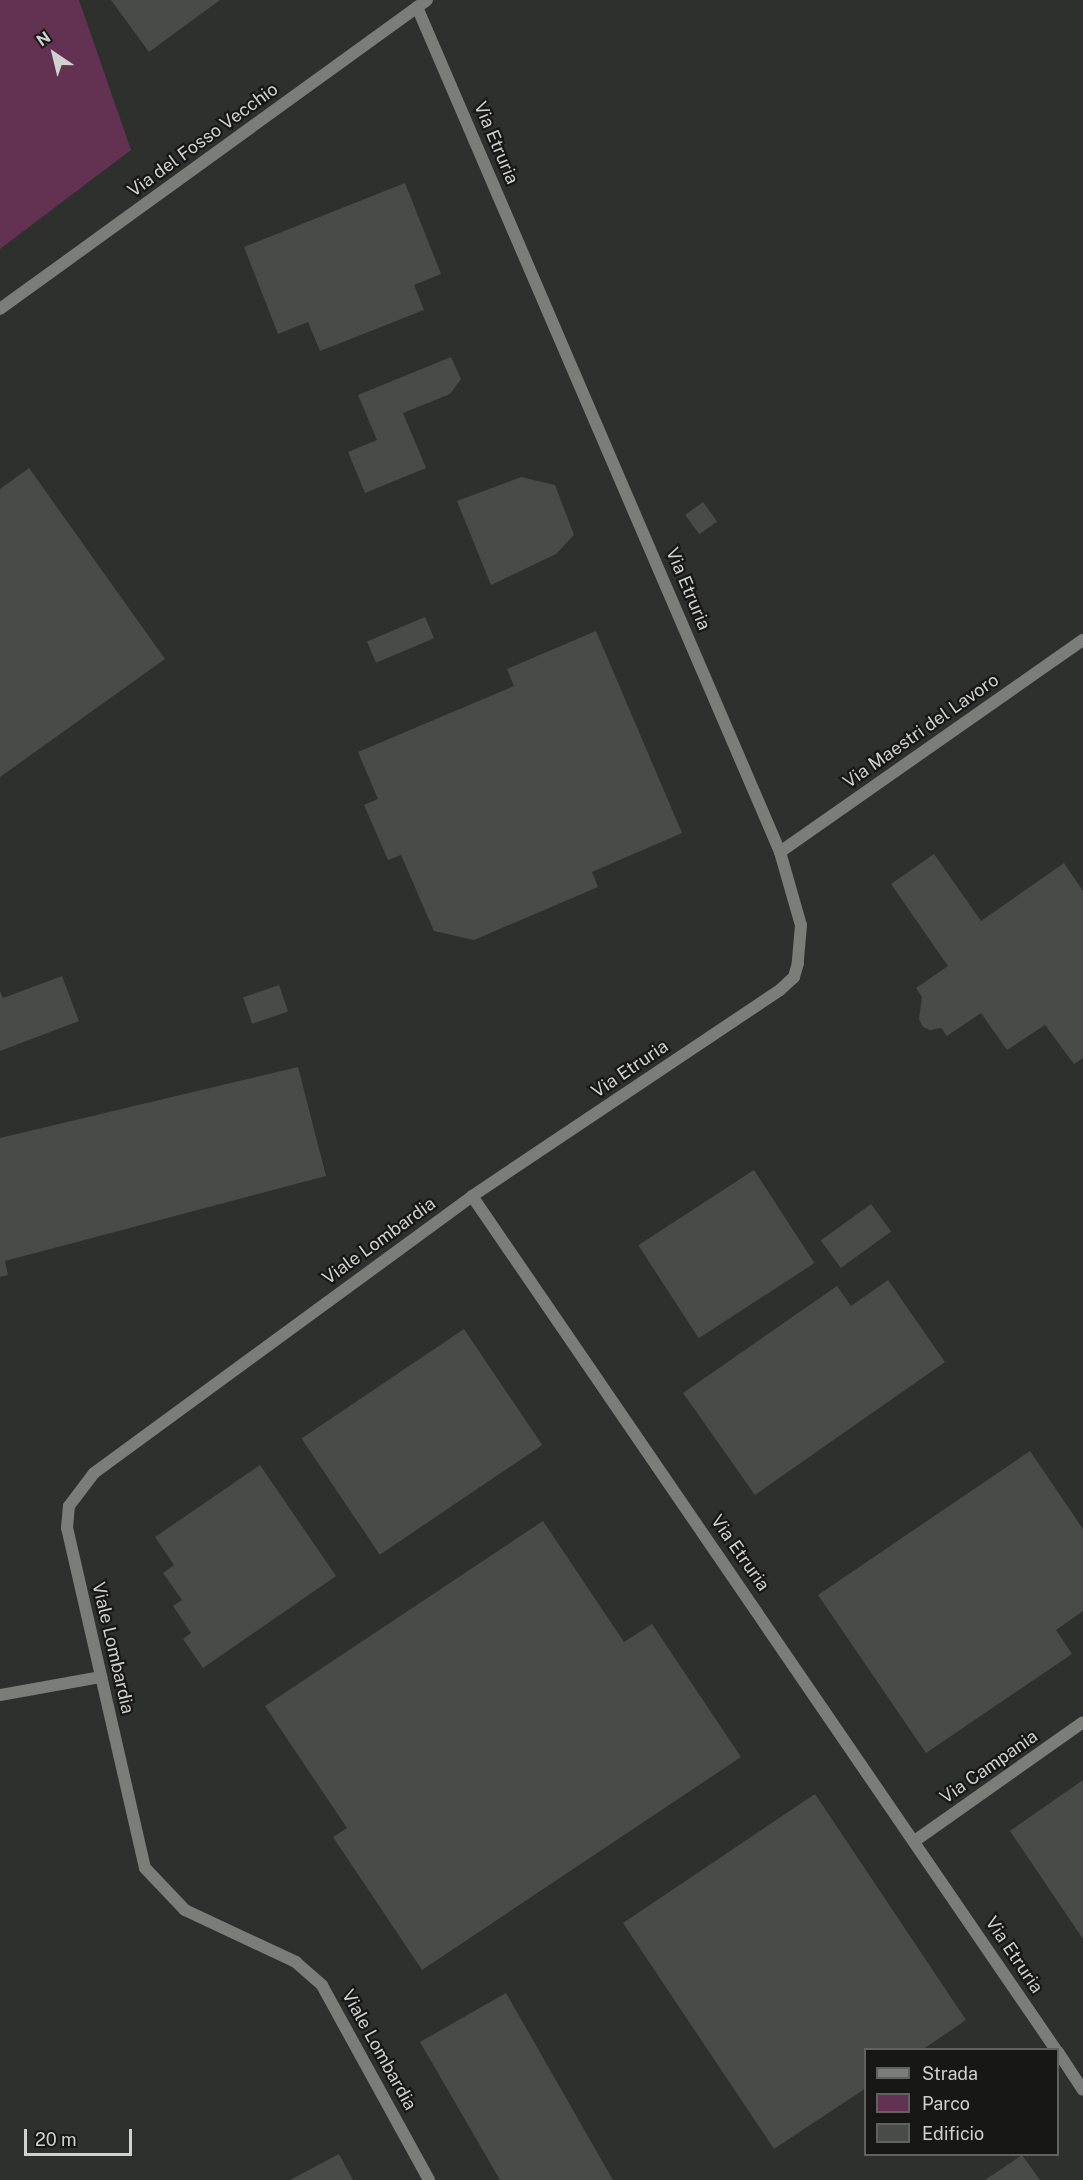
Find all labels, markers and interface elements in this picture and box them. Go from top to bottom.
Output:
north arrow [24,24,84,84]
text: N [33,27,54,50]
street label: Via del Fosso Vecchio [124,78,282,202]
street label: Via Etruria [469,98,523,188]
street label: Via Etruria [661,544,715,634]
street label: Via Maestri del Lavoro [839,669,1003,793]
street label: Via Etruria [588,1036,672,1102]
street label: Viale Lombardia [318,1193,440,1289]
street label: Via Etruria [706,1511,774,1595]
street label: Viale Lombardia [87,1580,139,1716]
street label: Via Campania [936,1725,1042,1809]
street label: Via Etruria [981,1913,1047,1997]
street label: Viale Lombardia [337,1986,421,2114]
legend [864,2048,1059,2156]
text: Strada [922,2063,978,2084]
text: Parco [922,2093,970,2114]
scale bar [27,2117,135,2155]
text: Edificio [922,2123,984,2144]
text: 20 m [35,2129,77,2150]

